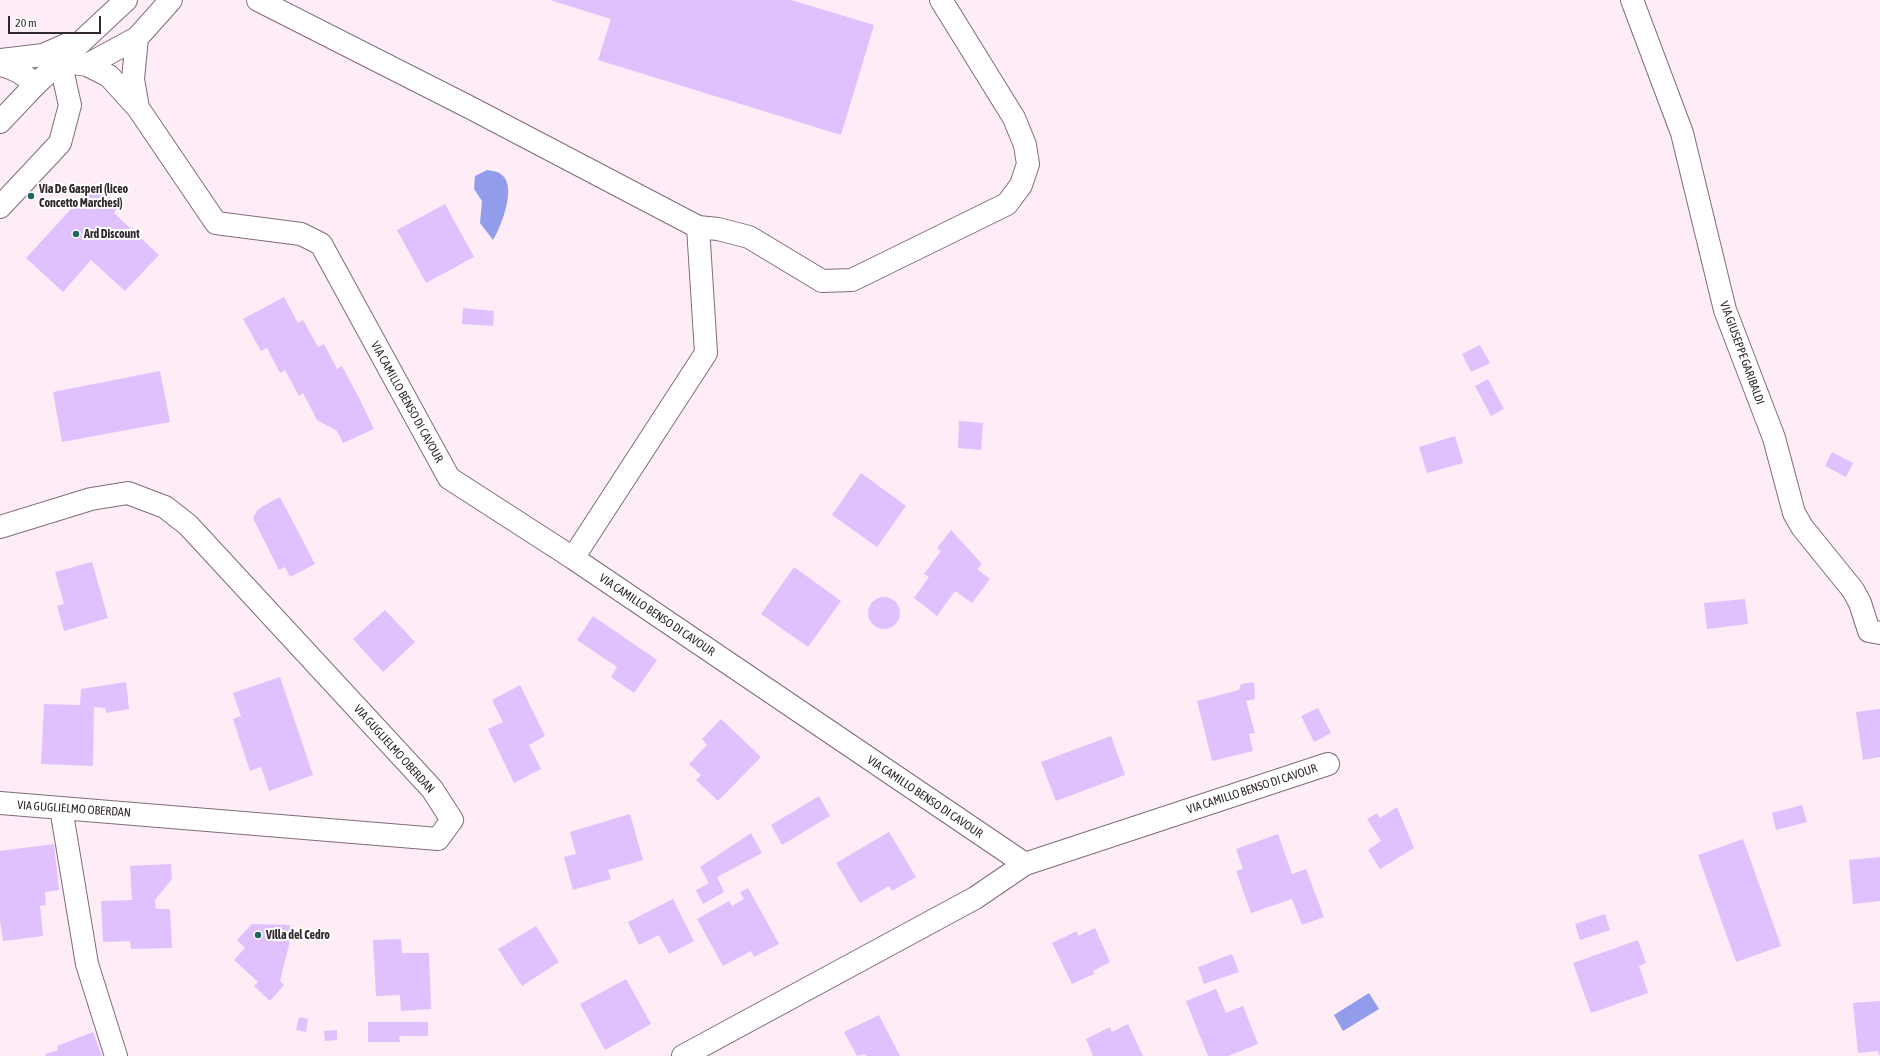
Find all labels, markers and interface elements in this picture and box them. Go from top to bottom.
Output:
scale bar [10,8,103,34]
text: 20 m [15,16,37,30]
place label: Via De Gasperi (liceo Concetto Marchesi) [39,182,128,210]
marker: Via De Gasperi (liceo Concetto Marchesi) [26,191,36,201]
place label: Ard Discount [84,227,140,241]
marker: Ard Discount [71,229,81,239]
street label: VIA GIUSEPPE GARIBALDI [1717,299,1767,407]
street label: VIA CAMILLO BENSO DI CAVOUR [368,339,446,465]
street label: VIA CAMILLO BENSO DI CAVOUR [596,571,718,659]
street label: VIA GUGLIELMO OBERDAN [351,702,437,796]
street label: VIA CAMILLO BENSO DI CAVOUR [864,753,986,841]
street label: VIA CAMILLO BENSO DI CAVOUR [1185,761,1319,817]
street label: VIA GUGLIELMO OBERDAN [17,798,131,820]
place label: Villa del Cedro [266,928,330,942]
marker: Villa del Cedro [253,930,263,940]

